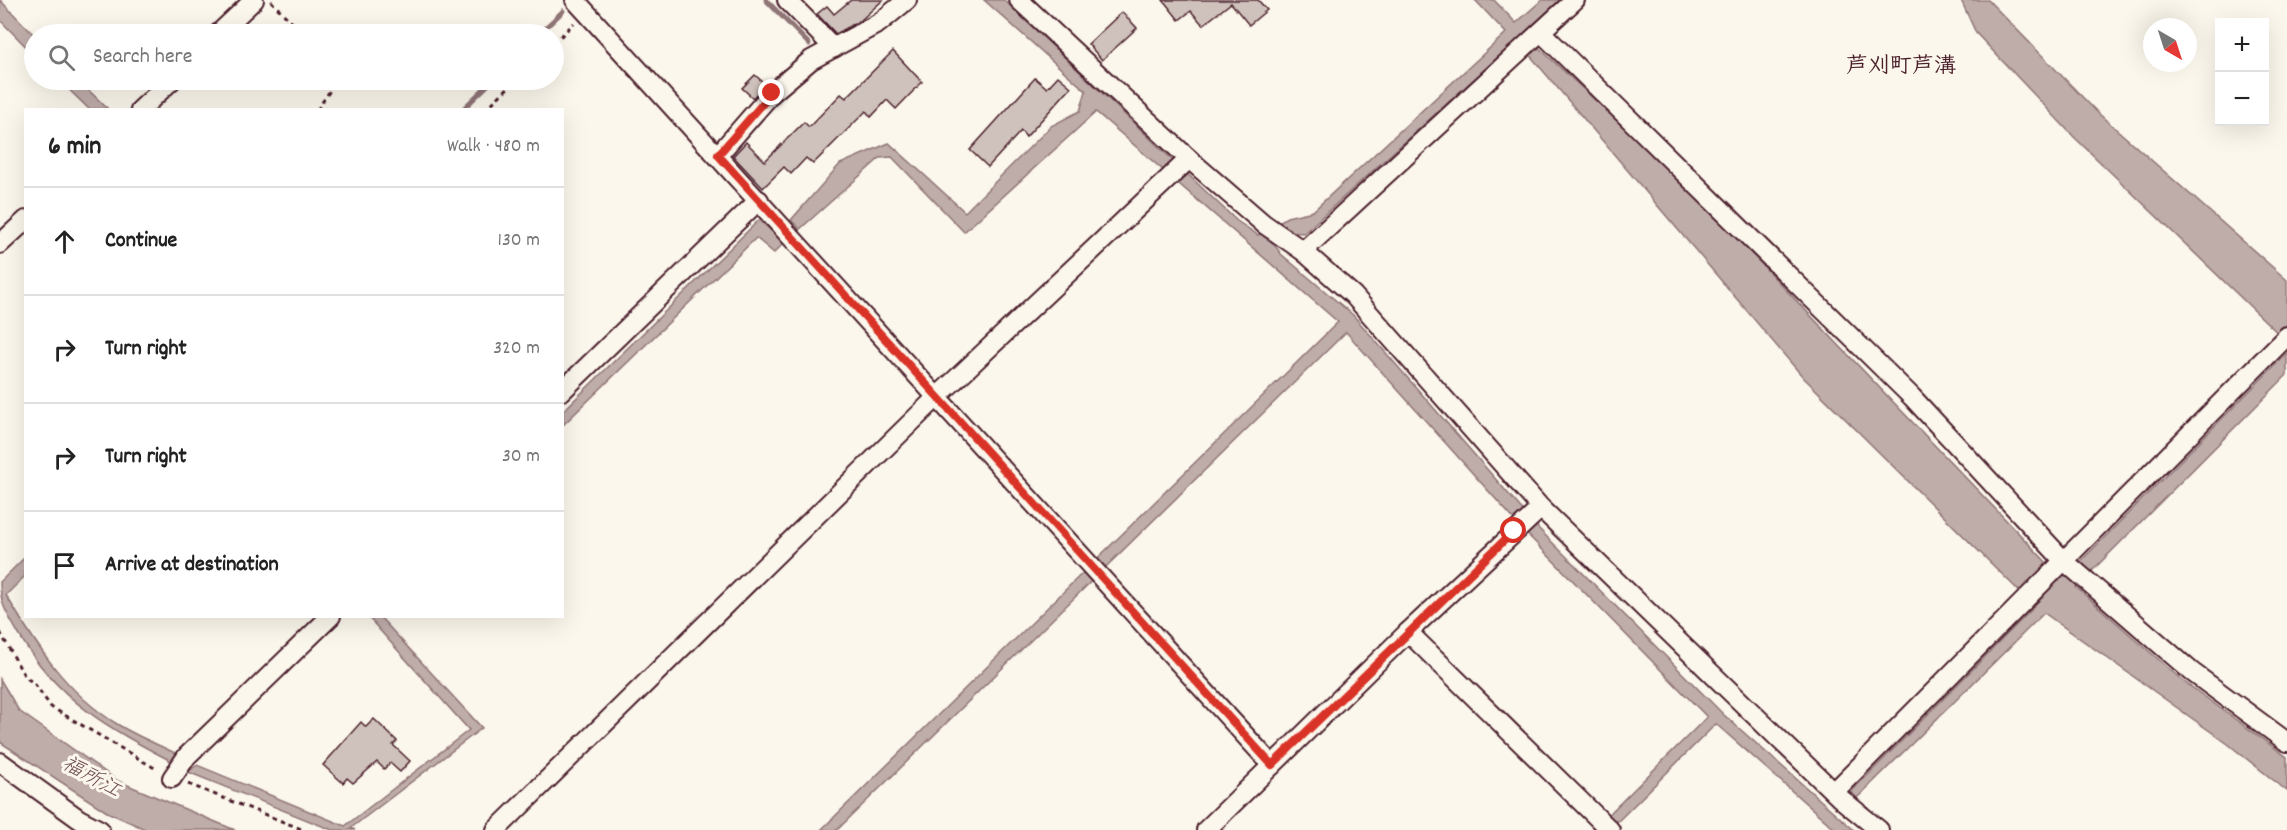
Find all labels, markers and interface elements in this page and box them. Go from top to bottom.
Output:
north arrow [2143,18,2197,72]
map controls [2215,18,2269,126]
button: + [2215,18,2269,72]
search box [24,24,564,90]
icon: search [45,41,78,74]
text: Search here [93,42,192,73]
district label: 芦刈町芦溝 [1846,52,1956,83]
button: − [2215,72,2269,126]
route end [758,79,784,105]
text: 6 min [48,129,101,166]
text: Walk · 480 m [447,133,540,161]
icon: ahead [48,225,81,258]
text: Continue [105,226,177,257]
text: 130 m [498,227,540,255]
icon: right [48,333,81,366]
text: Turn right [105,334,187,365]
text: 320 m [493,335,540,363]
icon: right [48,441,81,474]
text: Turn right [105,442,187,473]
text: 30 m [502,443,540,471]
route start [1500,517,1526,543]
icon: arrive [48,549,81,582]
text: Arrive at destination [105,550,279,581]
water label: 福所江 [56,750,126,807]

